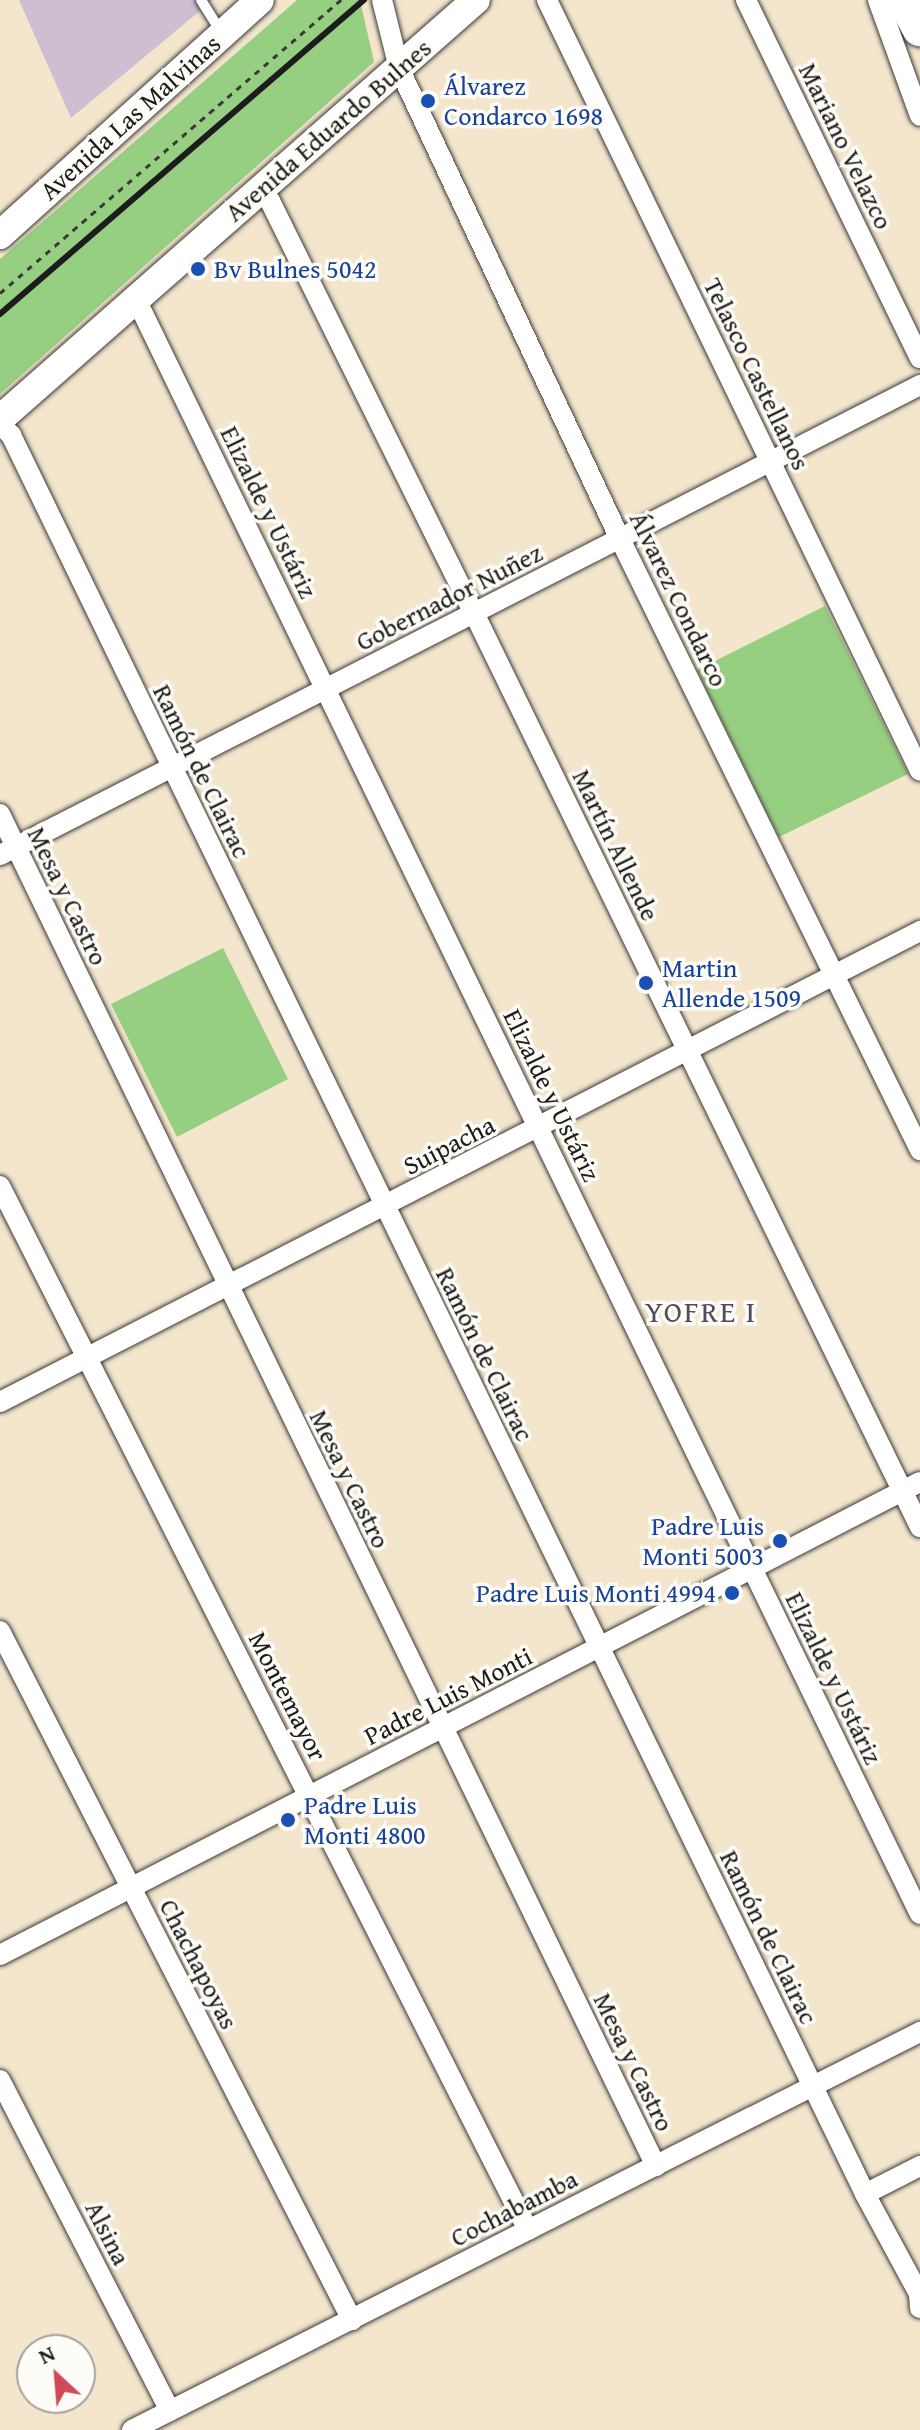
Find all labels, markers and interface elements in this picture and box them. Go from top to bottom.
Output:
street label: Avenida Las Malvinas [33,28,227,206]
street label: Avenida Eduardo Bulnes [219,32,437,228]
street label: Mariano Velazco [792,58,900,234]
place label: Álvarez Condarco 1698 [444,70,603,132]
marker: Álvarez Condarco 1698 [419,92,437,110]
place label: Bv Bulnes 5042 [214,253,376,285]
marker: Bv Bulnes 5042 [189,260,207,278]
street label: Telasco Castellanos [697,273,817,475]
street label: Elizalde y Ustáriz [214,421,324,603]
street label: Álvarez Condarco [623,506,735,692]
street label: Gobernador Nuñez [351,537,547,657]
street label: Ramón de Clairac [147,679,257,863]
street label: Martín Allende [566,764,666,926]
street label: Mesa y Castro [21,822,115,970]
place label: Martin Allende 1509 [662,952,801,1014]
marker: Martin Allende 1509 [637,974,655,992]
street label: Elizalde y Ustáriz [497,1004,607,1186]
street label: Suipacha [398,1109,500,1181]
street label: Ramón de Clairac [430,1262,540,1446]
district label: YOFRE I [645,1293,757,1329]
street label: Mesa y Castro [303,1405,397,1553]
place label: Padre Luis Monti 5003 [643,1510,764,1572]
marker: Padre Luis Monti 5003 [771,1532,789,1550]
place label: Padre Luis Monti 4994 [476,1577,716,1609]
marker: Padre Luis Monti 4994 [723,1584,741,1602]
street label: Elizalde y Ustáriz [779,1587,889,1769]
street label: Montemayor [242,1626,334,1766]
street label: Padre Luis Monti [359,1640,537,1752]
place label: Padre Luis Monti 4800 [304,1789,425,1850]
marker: Padre Luis Monti 4800 [279,1811,297,1829]
street label: Ramón de Clairac [714,1845,824,2029]
street label: Chachapoyas [153,1894,245,2034]
street label: Mesa y Castro [587,1988,681,2136]
street label: Cochabamba [445,2163,583,2253]
street label: Alsina [79,2196,137,2270]
north arrow [16,2334,96,2414]
text: N [33,2337,60,2372]

